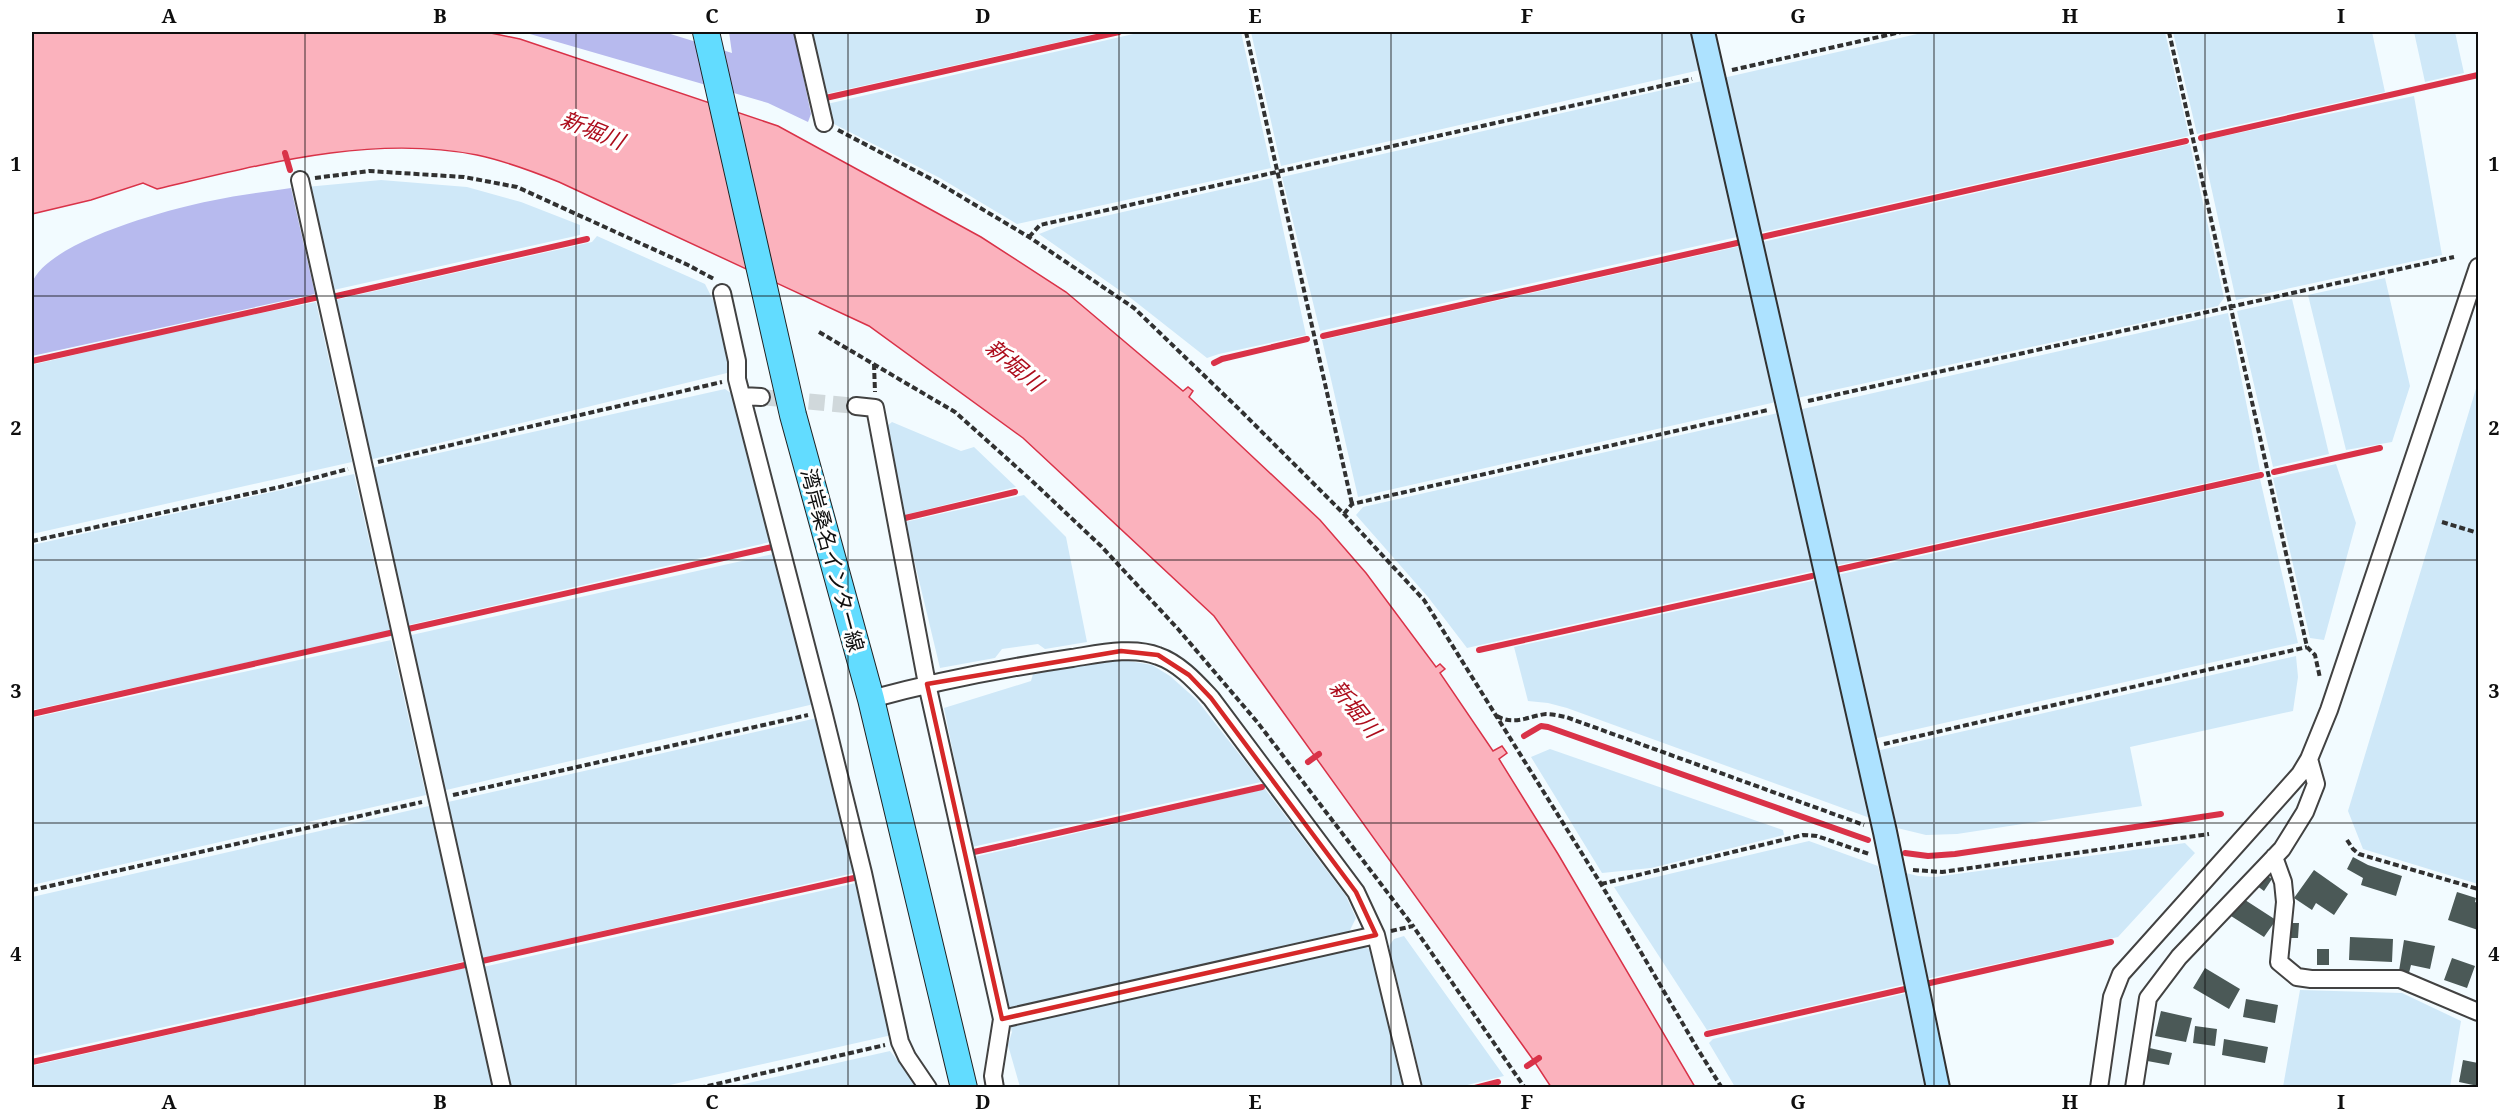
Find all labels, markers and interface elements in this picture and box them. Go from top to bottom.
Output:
text: A [161,2,177,29]
text: B [433,2,447,29]
text: C [705,2,719,29]
text: D [975,2,991,29]
text: E [1248,2,1262,29]
text: F [1521,2,1533,29]
text: G [1790,2,1806,29]
text: H [2062,2,2078,29]
text: I [2337,2,2345,29]
water label: 新堀川 [557,103,631,156]
text: 1 [10,150,22,177]
text: 1 [2488,150,2500,177]
water label: 新堀川 [980,331,1051,398]
text: 2 [10,414,22,441]
text: 2 [2488,414,2500,441]
street label: 湾岸桑名インター線 [795,465,871,655]
water label: 新堀川 [1324,673,1390,745]
text: 3 [10,677,22,704]
text: 3 [2488,677,2500,704]
text: 4 [10,940,22,967]
text: 4 [2488,940,2500,967]
text: A [161,1088,177,1115]
text: B [433,1088,447,1115]
text: C [705,1088,719,1115]
text: D [975,1088,991,1115]
text: E [1248,1088,1262,1115]
text: F [1521,1088,1533,1115]
text: G [1790,1088,1806,1115]
text: H [2062,1088,2078,1115]
text: I [2337,1088,2345,1115]

